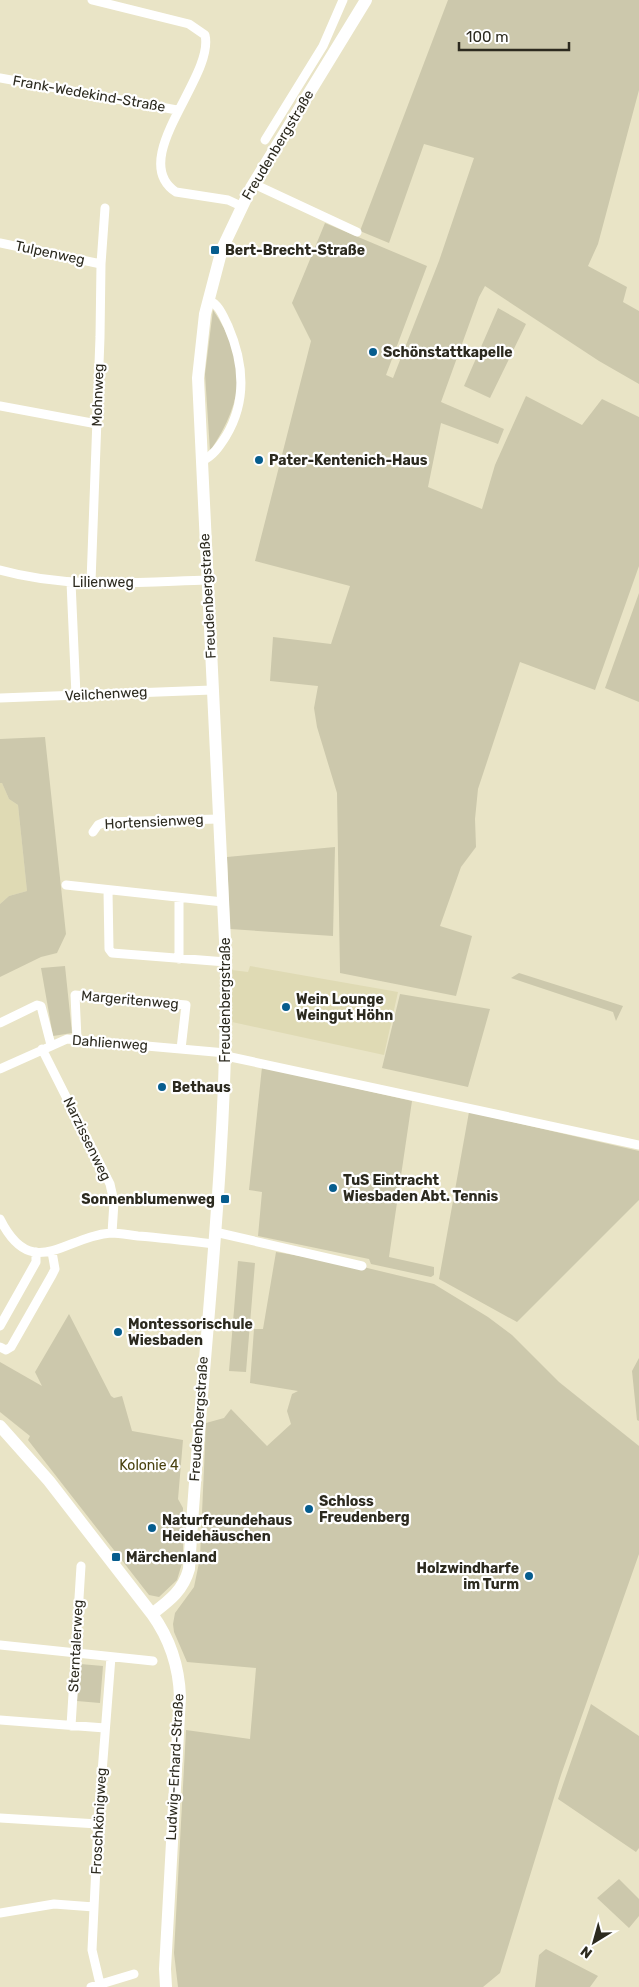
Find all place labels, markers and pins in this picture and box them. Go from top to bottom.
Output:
place label: Bert-Brecht-Straße [225,242,365,259]
marker: Bert-Brecht-Straße [209,244,221,256]
place label: Schönstattkapelle [383,344,513,361]
marker: Schönstattkapelle [367,346,379,358]
place label: Pater-Kentenich-Haus [269,452,428,469]
marker: Pater-Kentenich-Haus [253,454,265,466]
place label: Wein Lounge Weingut Höhn [296,991,393,1024]
marker: Wein Lounge Weingut Höhn [280,1001,292,1013]
place label: Bethaus [172,1079,231,1096]
marker: Bethaus [156,1081,168,1093]
place label: TuS Eintracht Wiesbaden Abt. Tennis [343,1172,498,1205]
marker: TuS Eintracht Wiesbaden Abt. Tennis [327,1182,339,1194]
place label: Sonnenblumenweg [81,1191,215,1208]
marker: Sonnenblumenweg [219,1193,231,1205]
place label: Montessorischule Wiesbaden [128,1316,253,1349]
marker: Montessorischule Wiesbaden [112,1326,124,1338]
place label: Schloss Freudenberg [319,1493,410,1526]
marker: Schloss Freudenberg [303,1503,315,1515]
place label: Naturfreundehaus Heidehäuschen [162,1512,292,1545]
marker: Naturfreundehaus Heidehäuschen [146,1522,158,1534]
place label: Märchenland [126,1549,217,1566]
marker: Märchenland [110,1551,122,1563]
place label: Holzwindharfe im Turm [417,1560,519,1593]
marker: Holzwindharfe im Turm [523,1570,535,1582]

